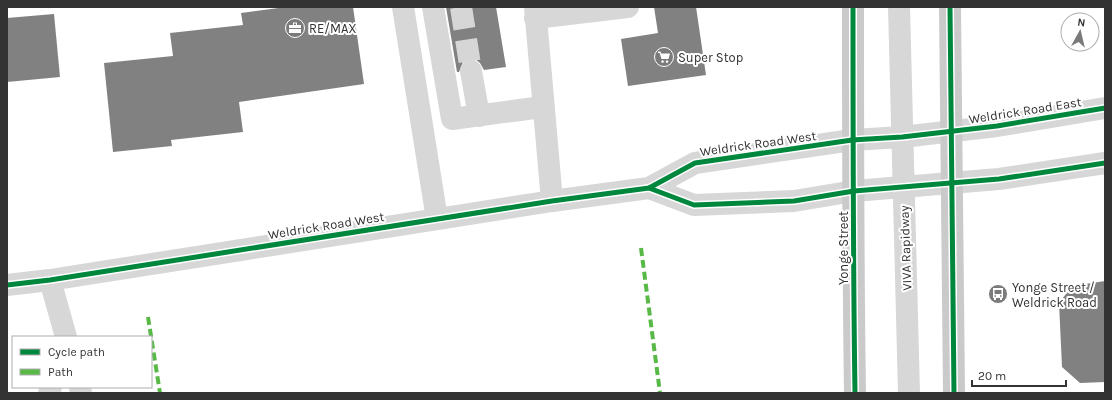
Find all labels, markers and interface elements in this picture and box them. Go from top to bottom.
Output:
north arrow [1060,12,1100,52]
text: N [1077,16,1086,30]
office icon: RE/MAX [284,17,306,39]
place label: RE/MAX [309,21,357,36]
supermarket icon: Super Stop [653,46,675,68]
place label: Super Stop [678,50,743,65]
street label: Weldrick Road East [968,94,1083,127]
street label: Weldrick Road West [699,128,817,159]
street label: VIVA Rapidway [897,205,914,291]
street label: Weldrick Road West [267,209,385,242]
street label: Yonge Street [836,211,851,285]
place label: Yonge Street / Weldrick Road [1012,280,1097,310]
bus stop icon: Yonge Street / Weldrick Road [987,283,1009,305]
legend [12,336,152,388]
text: Cycle path [48,345,105,359]
scale bar [972,362,1066,388]
text: Path [48,365,73,379]
text: 20 m [978,369,1006,383]

